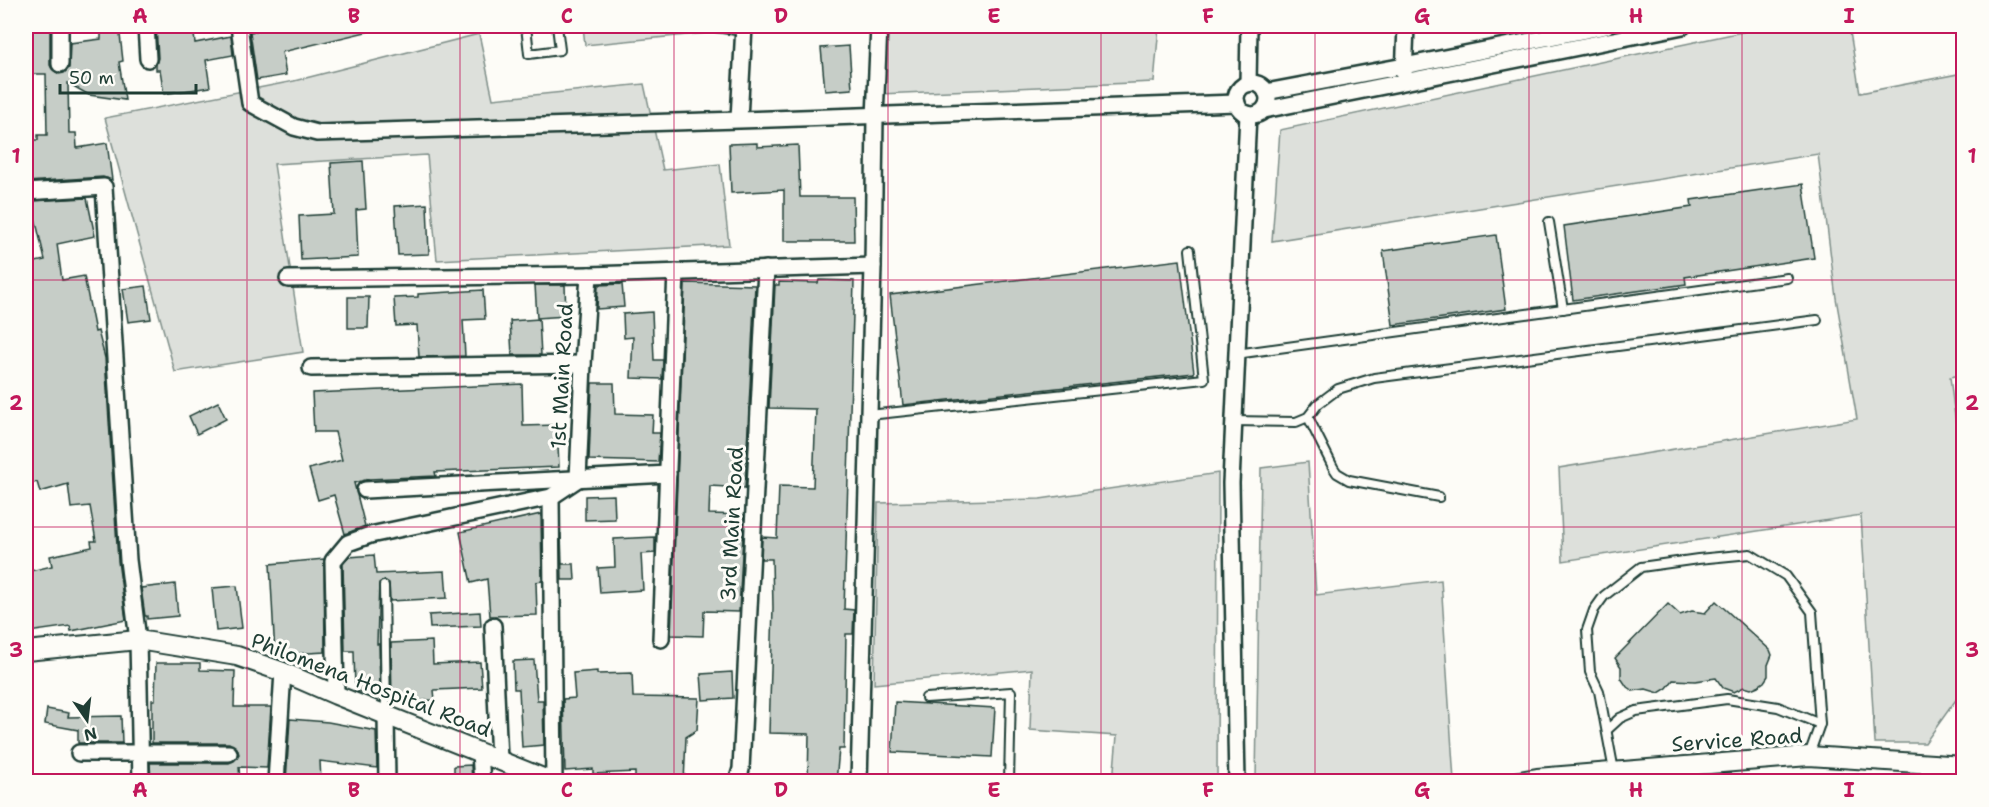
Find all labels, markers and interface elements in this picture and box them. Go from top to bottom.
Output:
text: A [132,3,148,29]
text: B [348,3,360,29]
text: C [561,3,573,29]
text: D [774,3,788,29]
text: E [987,3,1001,29]
text: F [1202,3,1214,29]
text: G [1414,3,1430,29]
text: H [1629,3,1643,29]
text: I [1843,3,1855,29]
scale bar [60,57,196,95]
text: 50 m [69,66,114,90]
text: 1 [11,143,21,169]
text: 1 [1967,143,1977,169]
street label: 1st Main Road [544,302,580,450]
text: 2 [9,390,23,416]
text: 2 [1965,390,1979,416]
street label: 3rd Main Road [714,446,750,602]
street label: Philomena Hospital Road [247,626,495,744]
text: 3 [9,637,23,663]
text: 3 [1965,637,1979,663]
north arrow [57,690,117,750]
street label: Service Road [1670,721,1804,759]
text: N [82,722,99,746]
text: A [132,777,148,803]
text: B [348,777,360,803]
text: C [561,777,573,803]
text: D [774,777,788,803]
text: E [987,777,1001,803]
text: F [1202,777,1214,803]
text: G [1414,777,1430,803]
text: H [1629,777,1643,803]
text: I [1843,777,1855,803]

